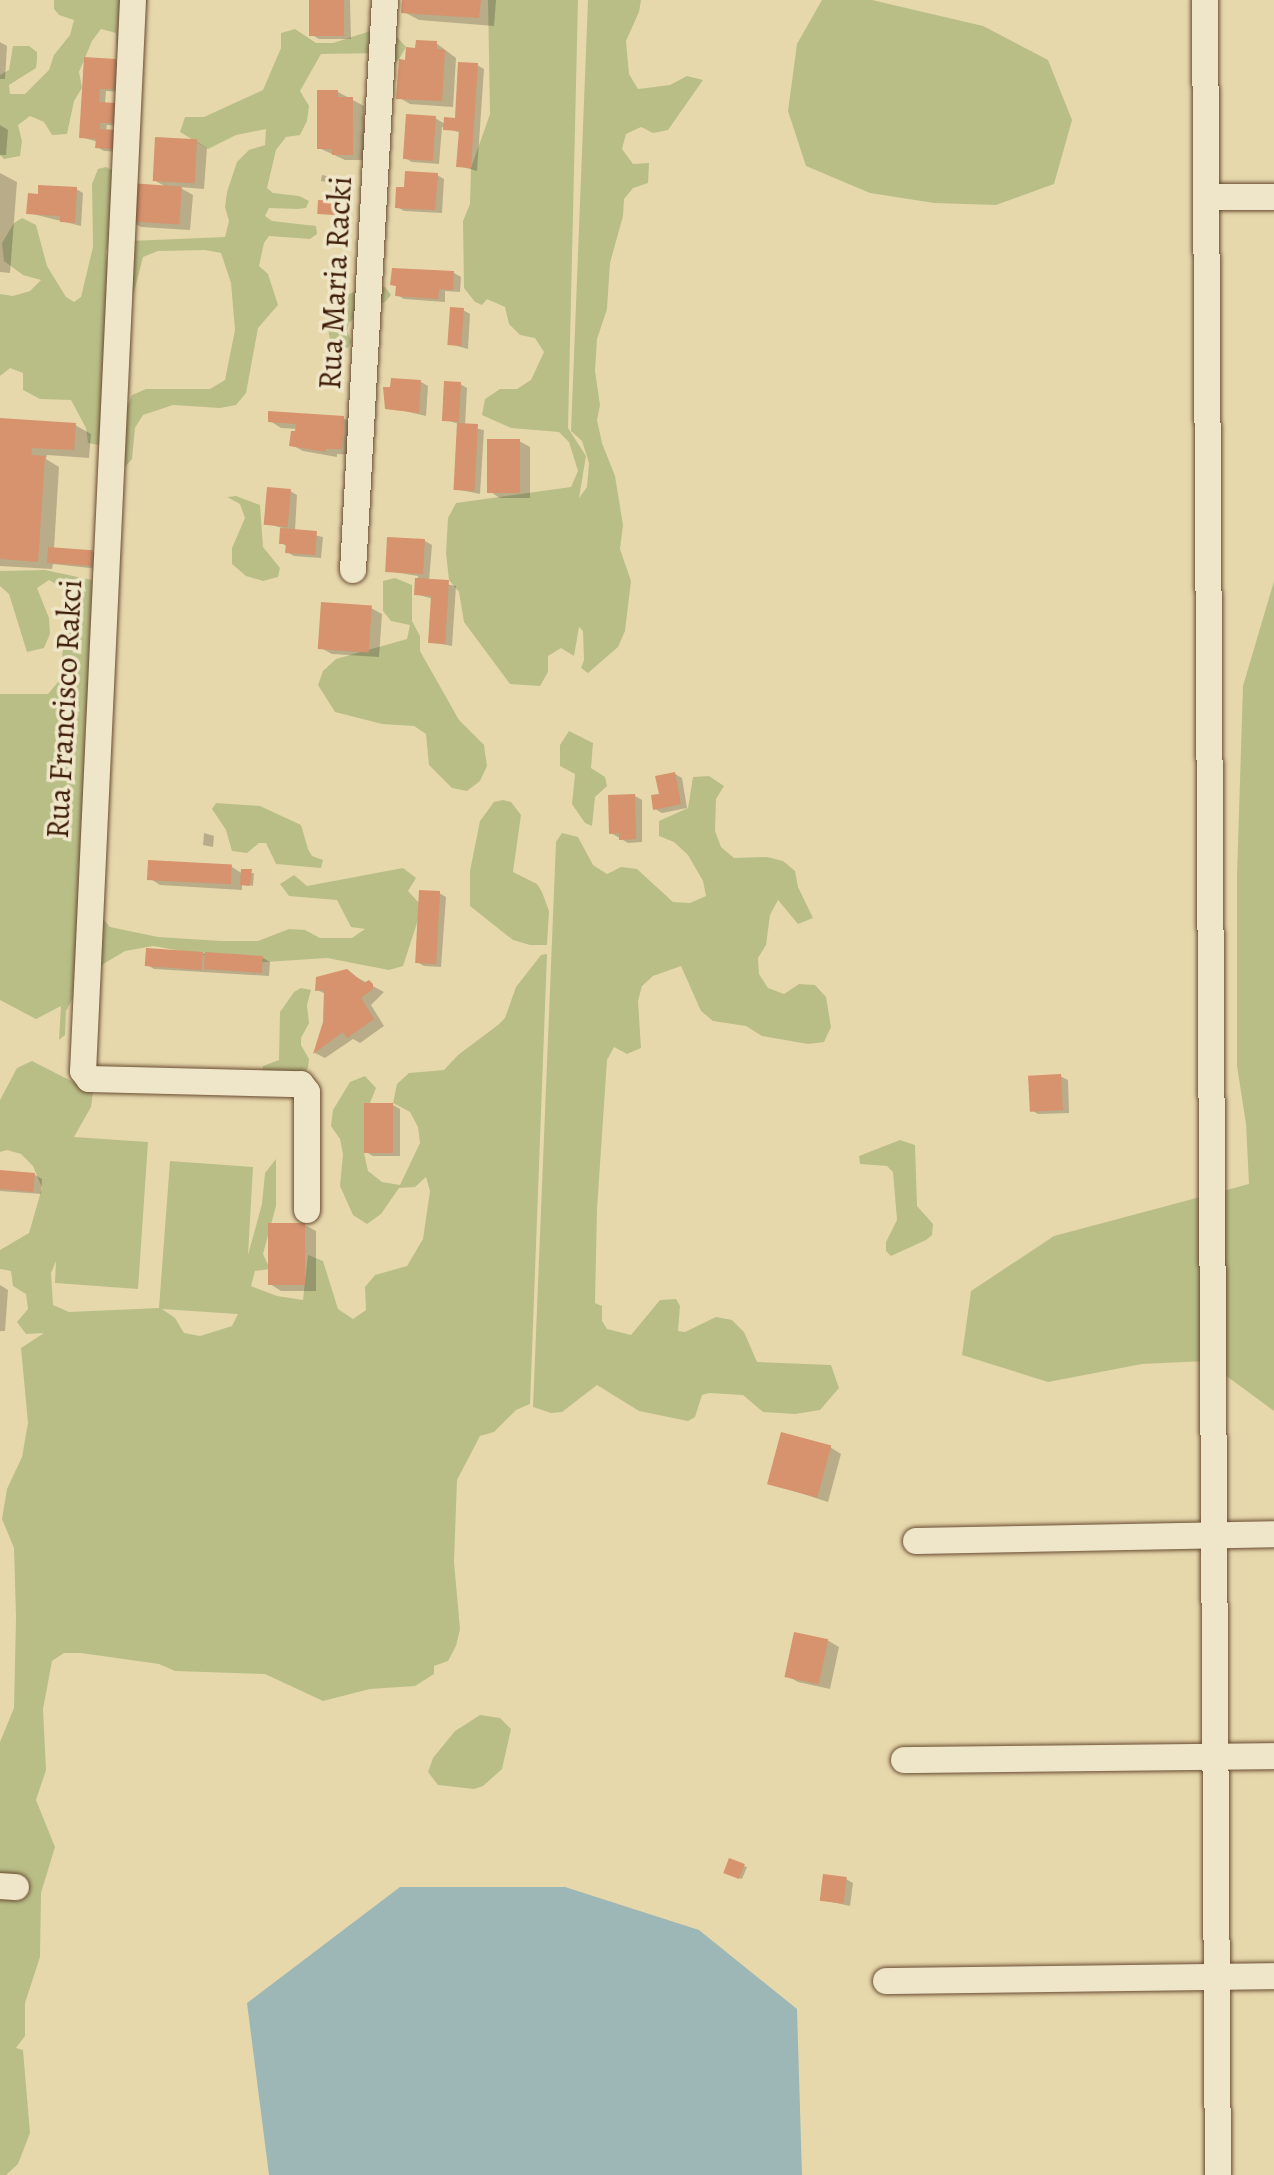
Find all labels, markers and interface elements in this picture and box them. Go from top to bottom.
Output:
street label: Rua Maria Racki [310,175,360,391]
street label: Rua Francisco Rakci [38,578,90,840]

